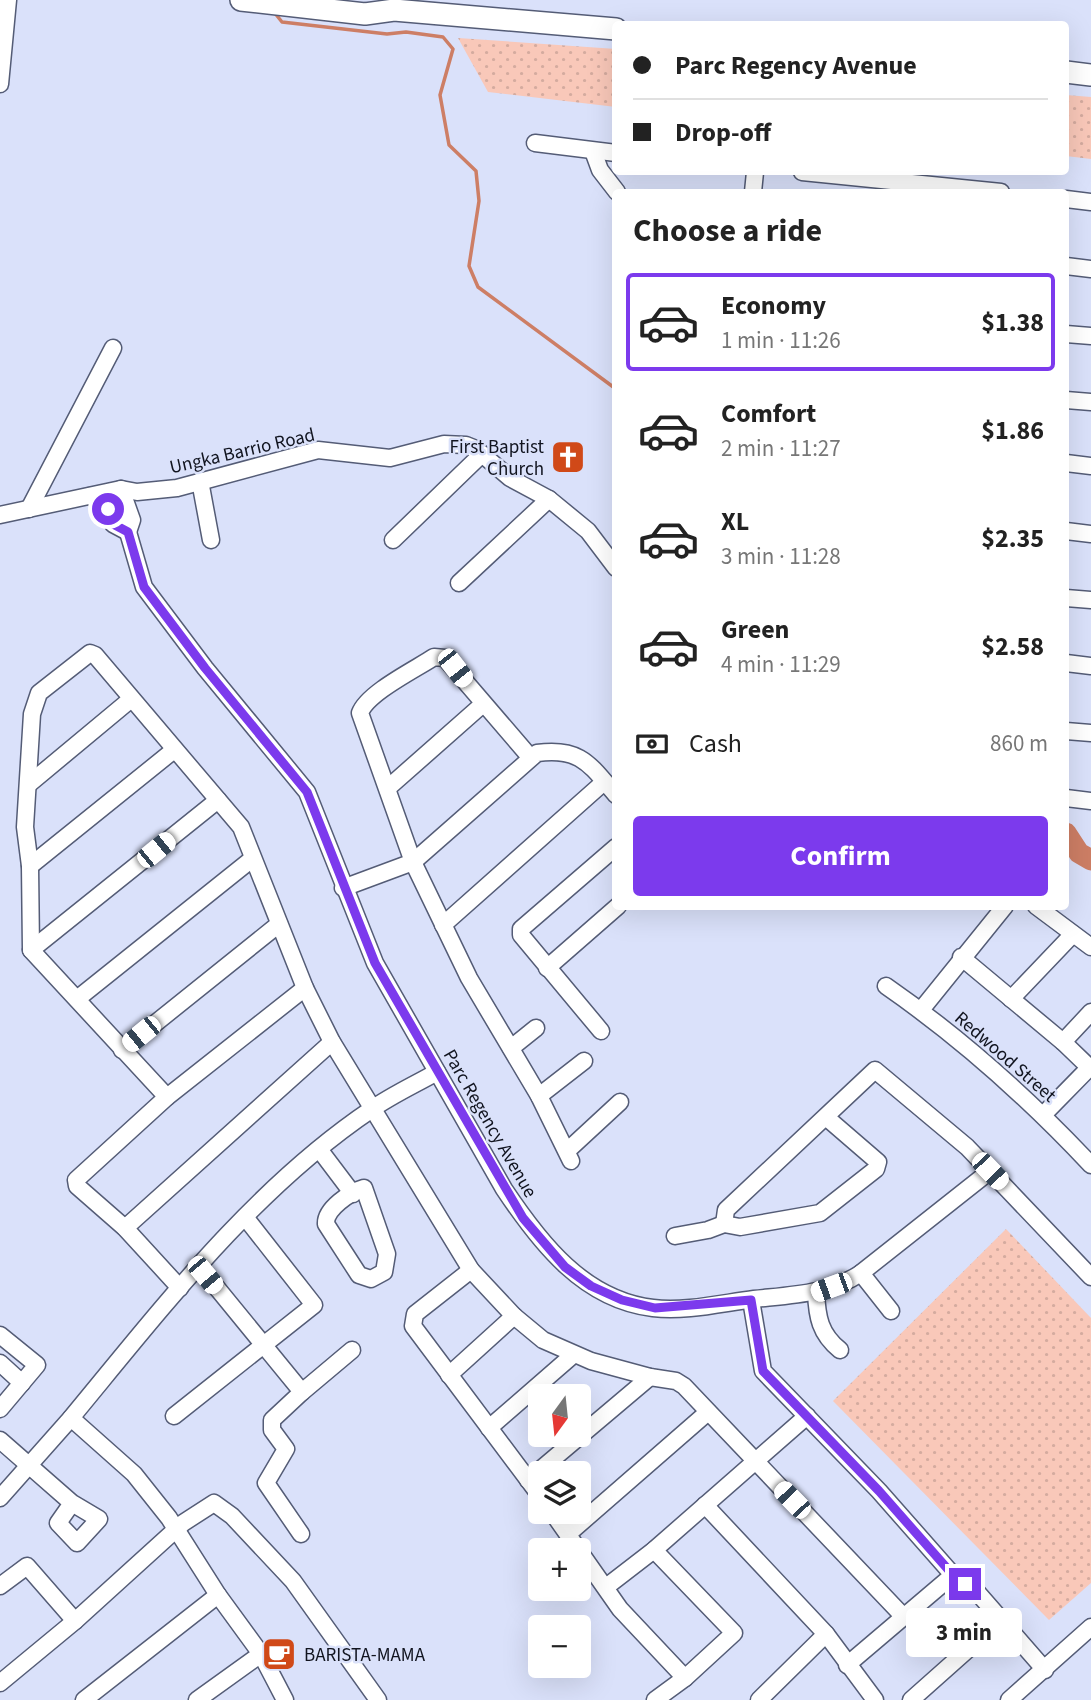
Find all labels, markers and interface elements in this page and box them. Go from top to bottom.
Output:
text: Parc Regency Avenue [675,47,917,84]
text: Drop-off [675,114,771,151]
text: Choose a ride [633,208,822,254]
text: Economy [721,287,826,324]
icon: car [637,291,700,354]
text: $1.38 [981,304,1044,341]
text: 1 min · 11:26 [721,324,841,357]
text: Comfort [721,395,816,432]
icon: car [637,399,700,462]
text: $1.86 [981,412,1044,449]
street label: Ungka Barrio Road [167,422,318,481]
text: 2 min · 11:27 [721,432,841,465]
place label: First Baptist Church [450,434,545,483]
church icon: First Baptist Church [549,438,587,476]
route start [92,493,124,525]
text: XL [721,503,749,540]
icon: car [637,507,700,570]
text: $2.35 [981,520,1044,557]
text: 3 min · 11:28 [721,540,841,573]
text: Green [721,611,789,648]
icon: car [637,615,700,678]
text: $2.58 [981,628,1044,665]
car [434,645,477,691]
text: 4 min · 11:29 [721,648,841,681]
icon: cash [633,725,671,763]
text: Cash [689,725,742,762]
text: 860 m [990,727,1048,760]
button: Confirm [633,816,1048,896]
car [134,829,179,871]
street label: Redwood Street [948,1005,1062,1109]
car [119,1013,164,1055]
street label: Parc Regency Avenue [436,1045,543,1203]
car [968,1149,1013,1193]
car [184,1252,227,1298]
car [808,1270,855,1304]
north arrow [528,1384,592,1447]
map controls [528,1384,591,1678]
button: layers [528,1461,591,1524]
car [770,1478,815,1522]
button: + [528,1538,591,1601]
route end [949,1568,981,1600]
callout: 3 min [907,1608,1023,1658]
button: − [528,1615,591,1678]
text: 3 min [936,1616,992,1649]
cafe icon: BARISTA-MAMA [260,1635,298,1673]
place label: BARISTA-MAMA [304,1642,426,1669]

